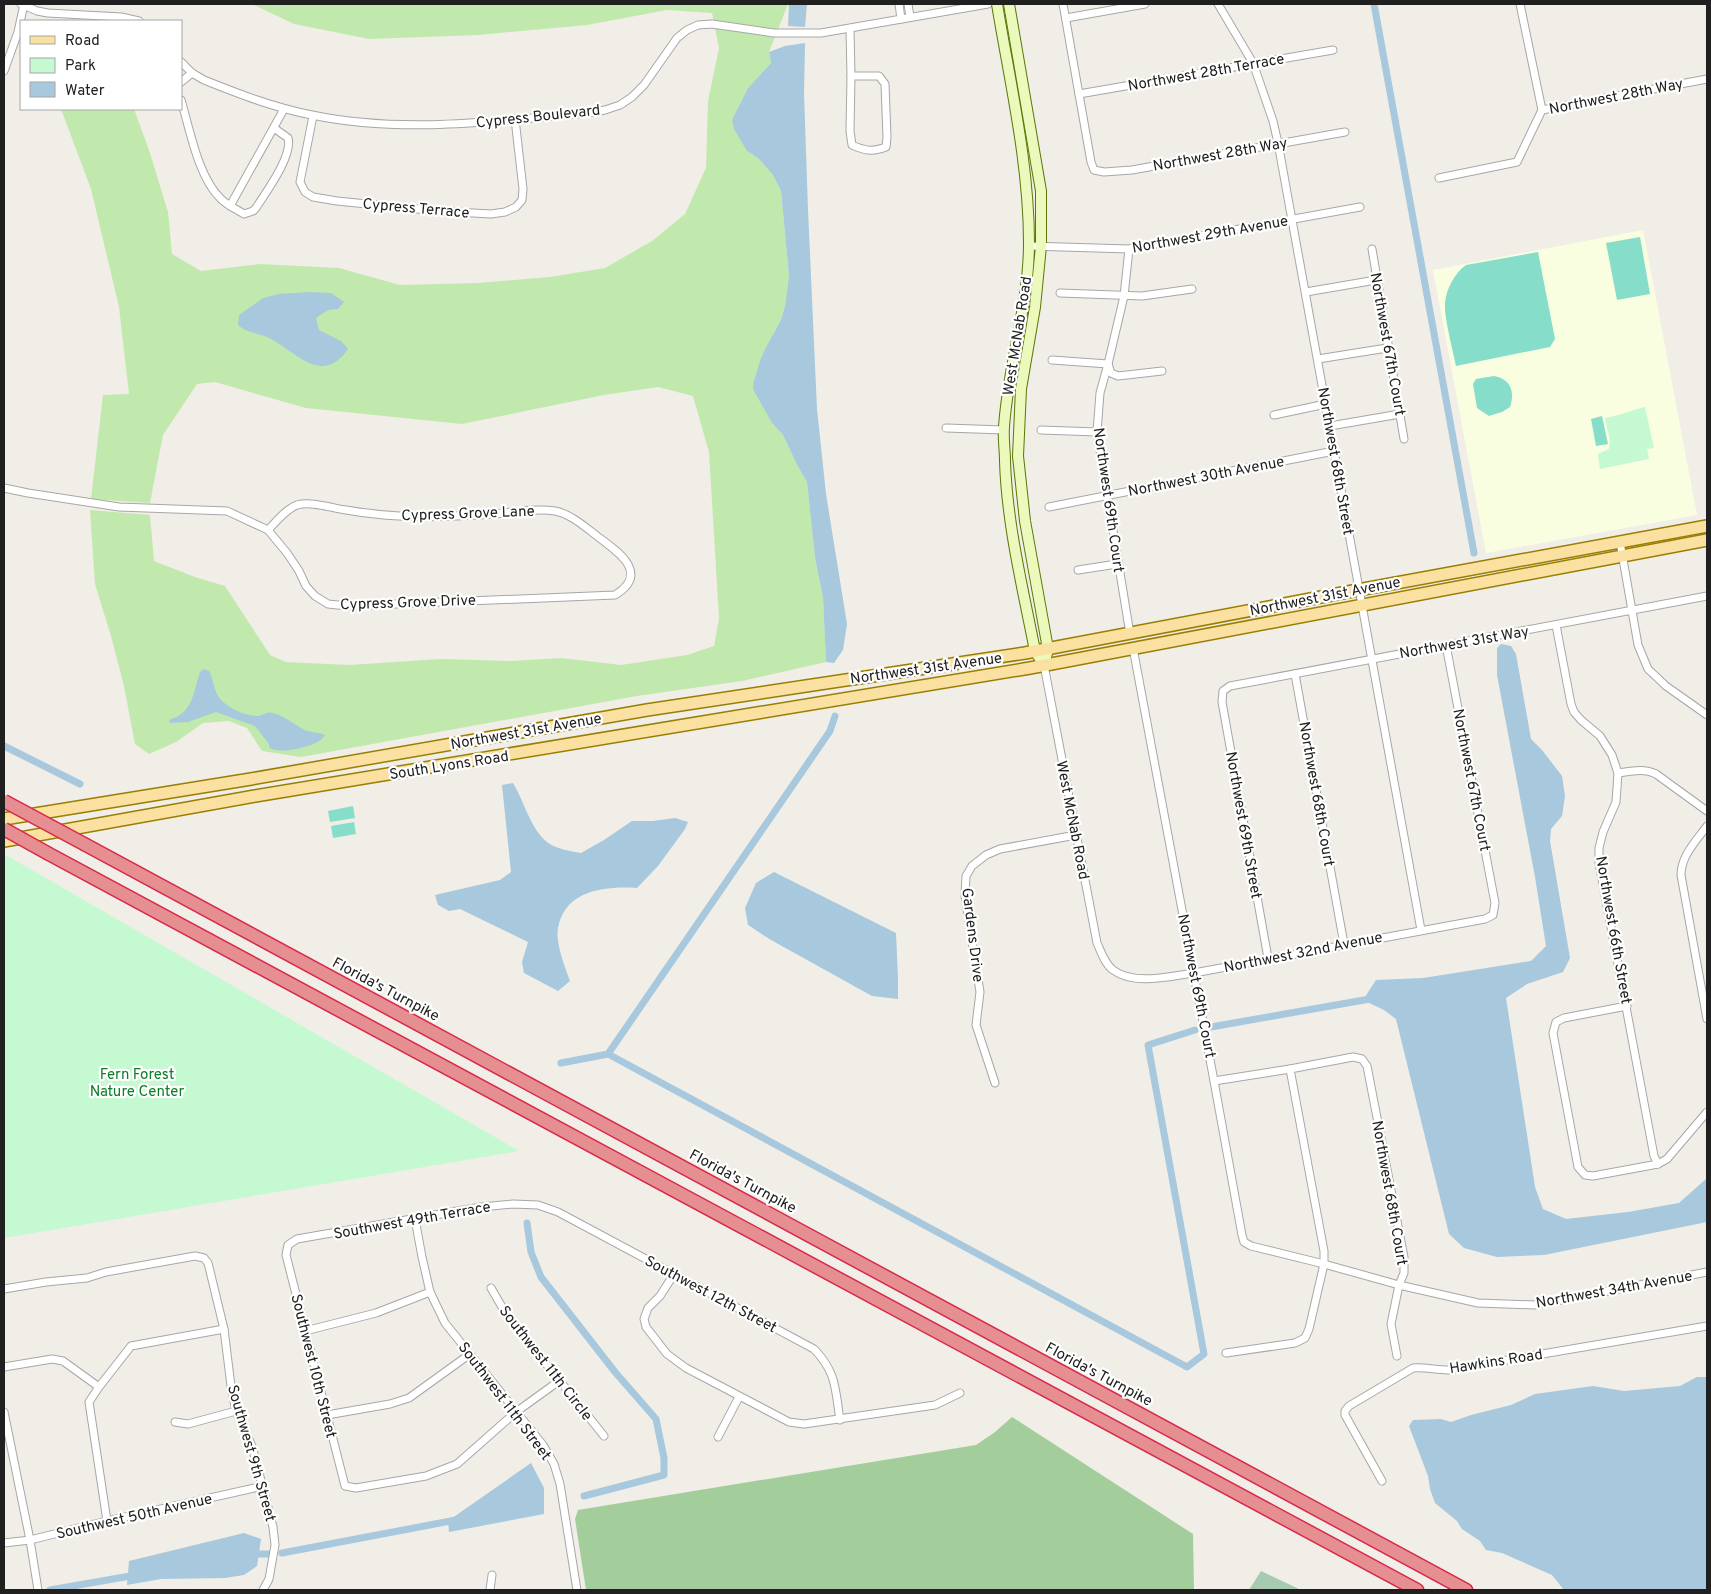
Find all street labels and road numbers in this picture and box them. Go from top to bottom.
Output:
street label: Northwest 28th Terrace [1126,50,1286,97]
street label: Northwest 28th Way [1548,75,1685,120]
street label: Cypress Boulevard [475,102,601,133]
street label: Northwest 28th Way [1151,134,1289,177]
street label: Cypress Terrace [362,195,470,224]
street label: Northwest 29th Avenue [1131,212,1290,259]
street label: Northwest 67th Court [1365,271,1408,417]
street label: West McNab Road [1000,275,1037,397]
street label: Northwest 68th Street [1312,386,1357,537]
street label: Northwest 69th Court [1088,426,1127,574]
street label: Northwest 30th Avenue [1127,453,1286,502]
street label: Cypress Grove Lane [401,503,535,526]
street label: Northwest 31st Avenue [1248,574,1402,621]
street label: Cypress Grove Drive [340,592,476,615]
street label: Northwest 31st Way [1398,623,1531,664]
street label: Northwest 31st Avenue [849,649,1003,690]
street label: Northwest 67th Court [1447,707,1494,853]
street label: Northwest 31st Avenue [449,710,603,755]
street label: Northwest 68th Court [1293,720,1338,868]
street label: South Lyons Road [388,748,510,785]
street label: Northwest 69th Street [1220,750,1265,900]
street label: West McNab Road [1051,759,1092,881]
street label: Northwest 66th Street [1590,855,1635,1006]
street label: Gardens Drive [956,887,987,984]
street label: Northwest 69th Court [1172,913,1219,1060]
street label: Northwest 32nd Avenue [1222,929,1384,978]
street label: Florida's Turnpike [328,954,442,1027]
street label: Northwest 68th Court [1366,1119,1411,1267]
street label: Florida's Turnpike [685,1146,799,1219]
street label: Southwest 49th Terrace [332,1198,492,1245]
street label: Southwest 12th Street [641,1252,780,1338]
street label: Northwest 34th Avenue [1535,1267,1694,1314]
street label: Southwest 10th Street [285,1292,340,1440]
street label: Southwest 11th Circle [494,1303,596,1425]
street label: Southwest 11th Street [453,1339,555,1465]
street label: Florida's Turnpike [1041,1339,1155,1412]
street label: Hawkins Road [1448,1346,1544,1379]
street label: Southwest 9th Street [222,1383,279,1524]
street label: Southwest 50th Avenue [54,1490,214,1545]

